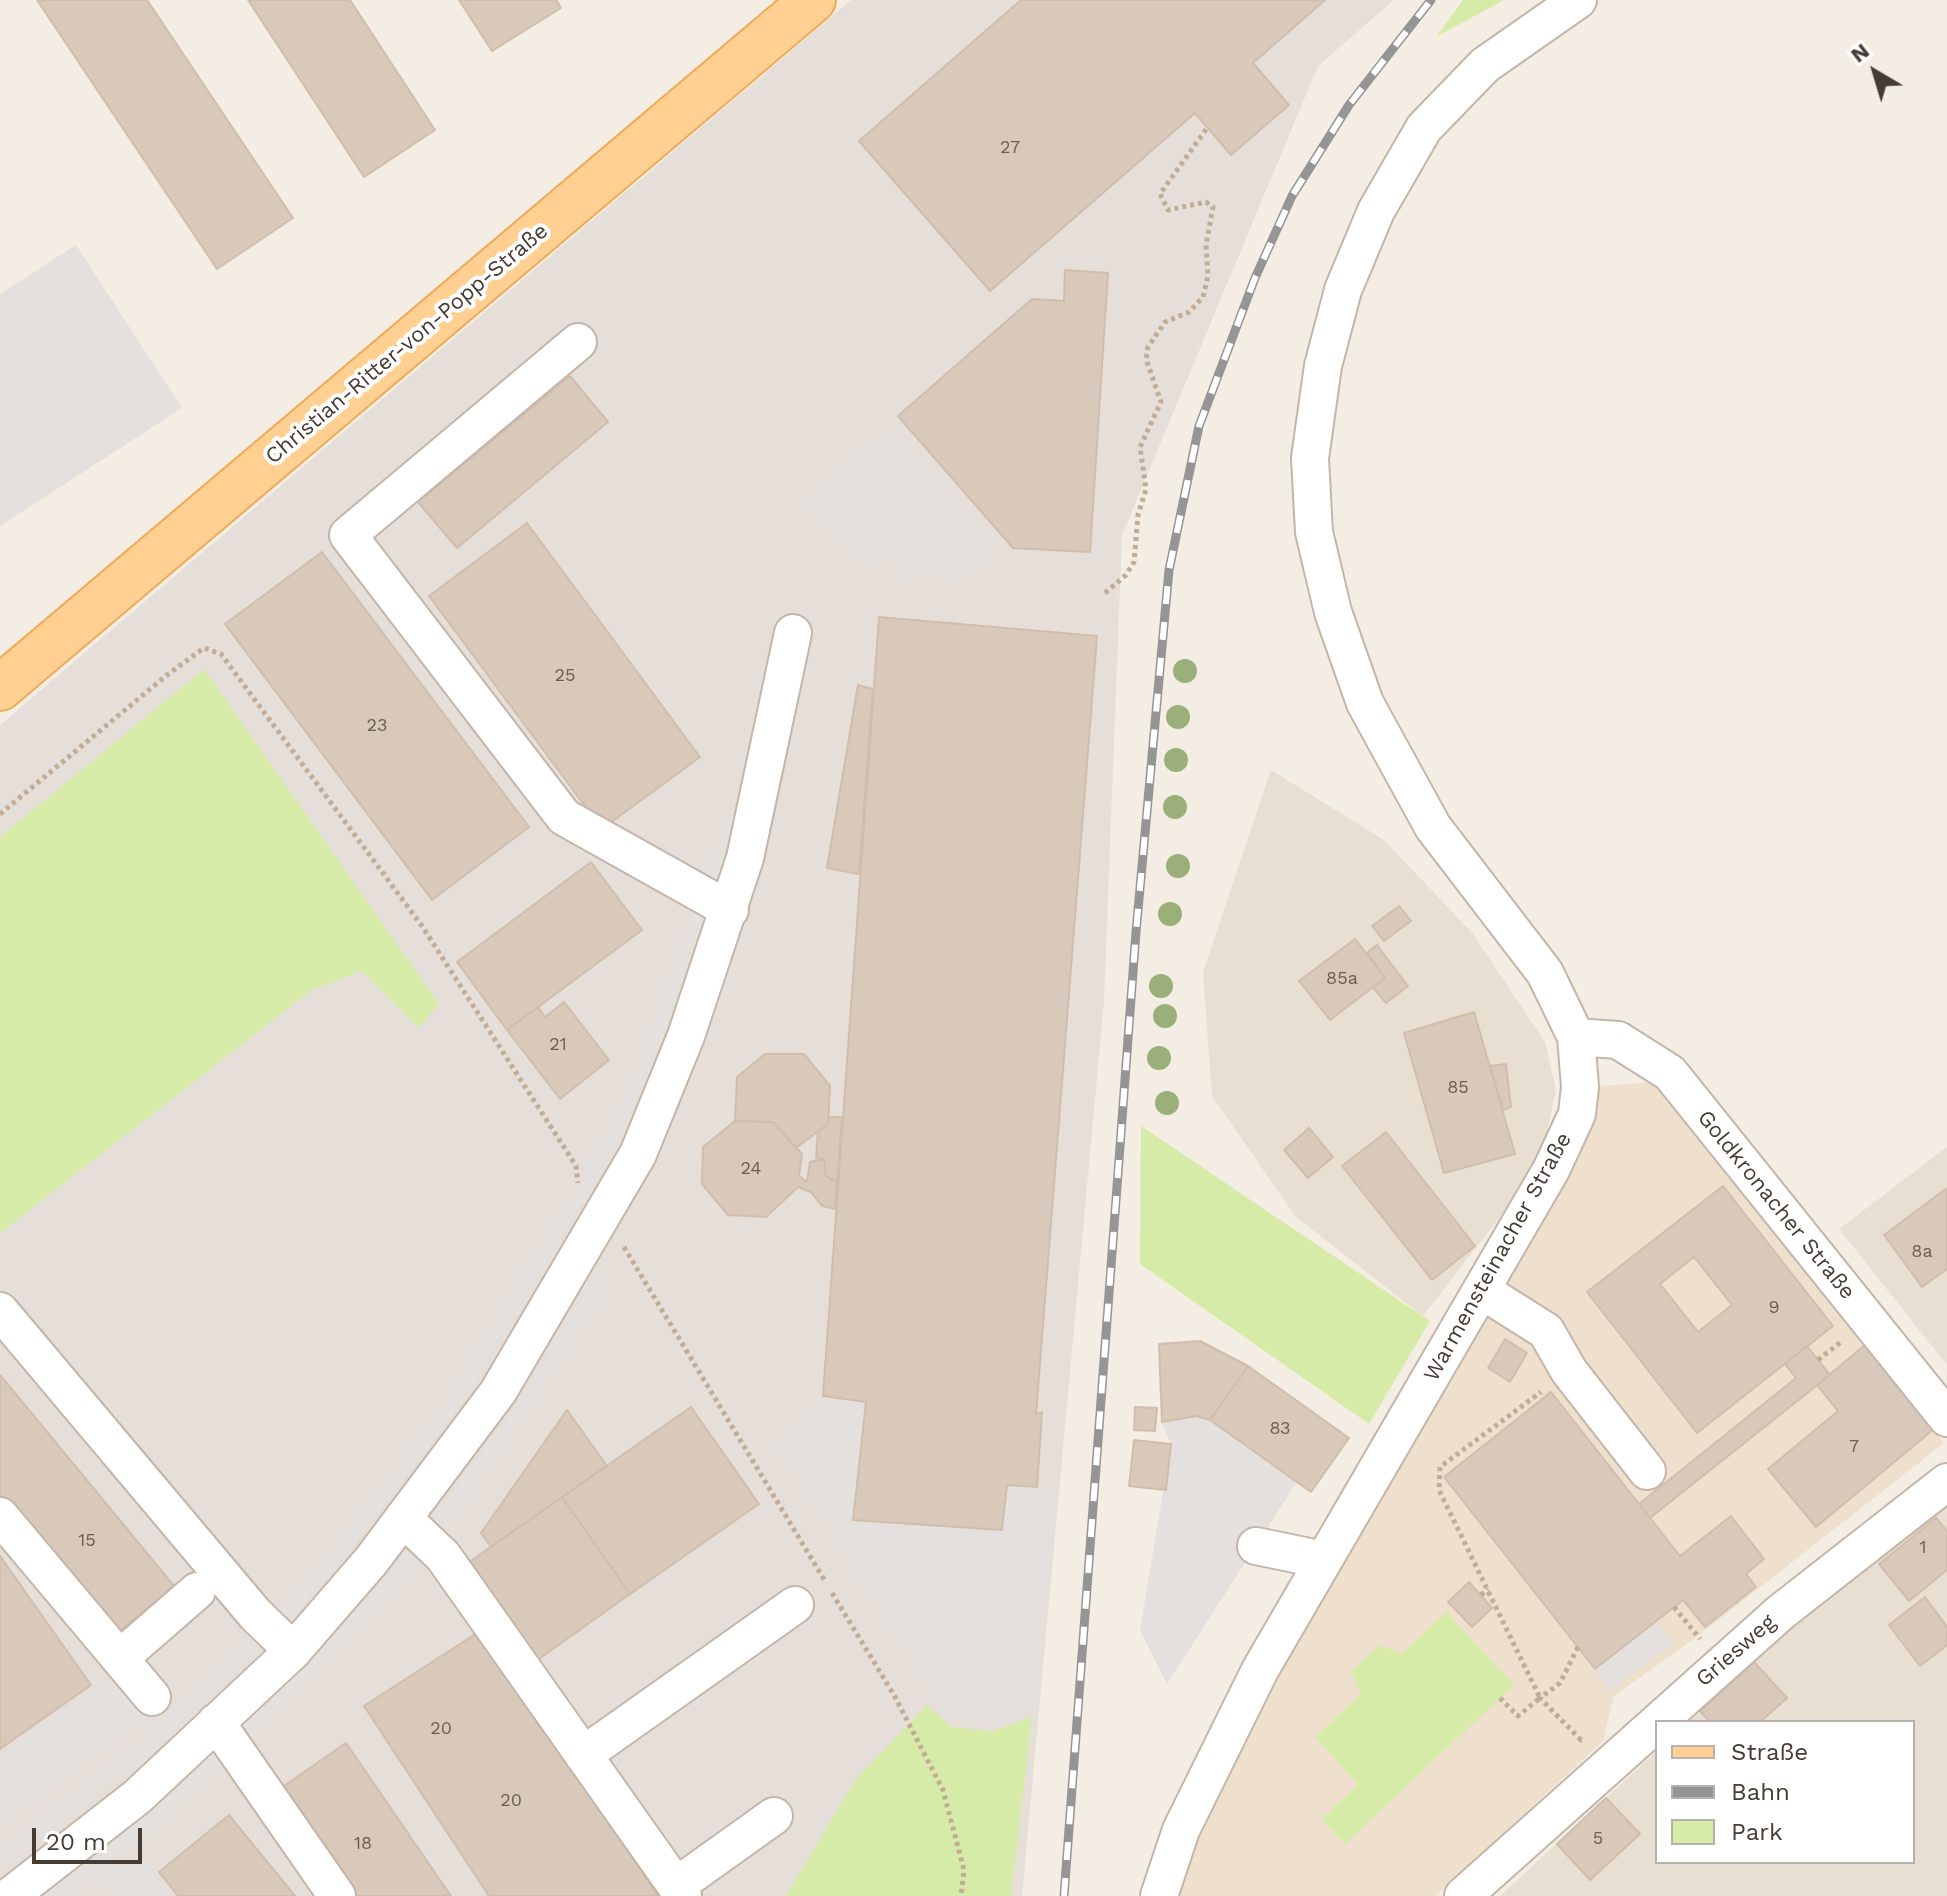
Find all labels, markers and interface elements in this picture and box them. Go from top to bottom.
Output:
north arrow [1835,32,1915,112]
text: N [1846,38,1874,68]
house number: 27 [1000,137,1020,159]
street label: Christian-Ritter-von-Popp-Straße [260,218,554,470]
house number: 25 [555,665,575,687]
house number: 23 [367,715,387,737]
house number: 85a [1326,968,1358,990]
house number: 21 [549,1034,567,1056]
house number: 85 [1447,1077,1469,1099]
street label: Goldkronacher Straße [1692,1105,1860,1305]
street label: Warmensteinacher Straße [1419,1128,1577,1386]
house number: 24 [741,1158,761,1180]
house number: 8a [1911,1241,1933,1263]
house number: 9 [1768,1297,1780,1319]
house number: 83 [1269,1418,1291,1440]
house number: 7 [1849,1436,1859,1458]
house number: 15 [78,1530,96,1552]
house number: 1 [1919,1537,1927,1559]
street label: Griesweg [1691,1609,1781,1693]
house number: 20 [430,1718,452,1740]
legend [1655,1720,1915,1864]
text: Straße [1731,1738,1808,1766]
text: Bahn [1731,1778,1790,1806]
house number: 20 [500,1790,522,1812]
scale bar [36,1812,146,1862]
text: Park [1731,1818,1783,1846]
text: 20 m [46,1828,106,1856]
house number: 5 [1593,1828,1603,1850]
house number: 18 [354,1833,372,1855]

